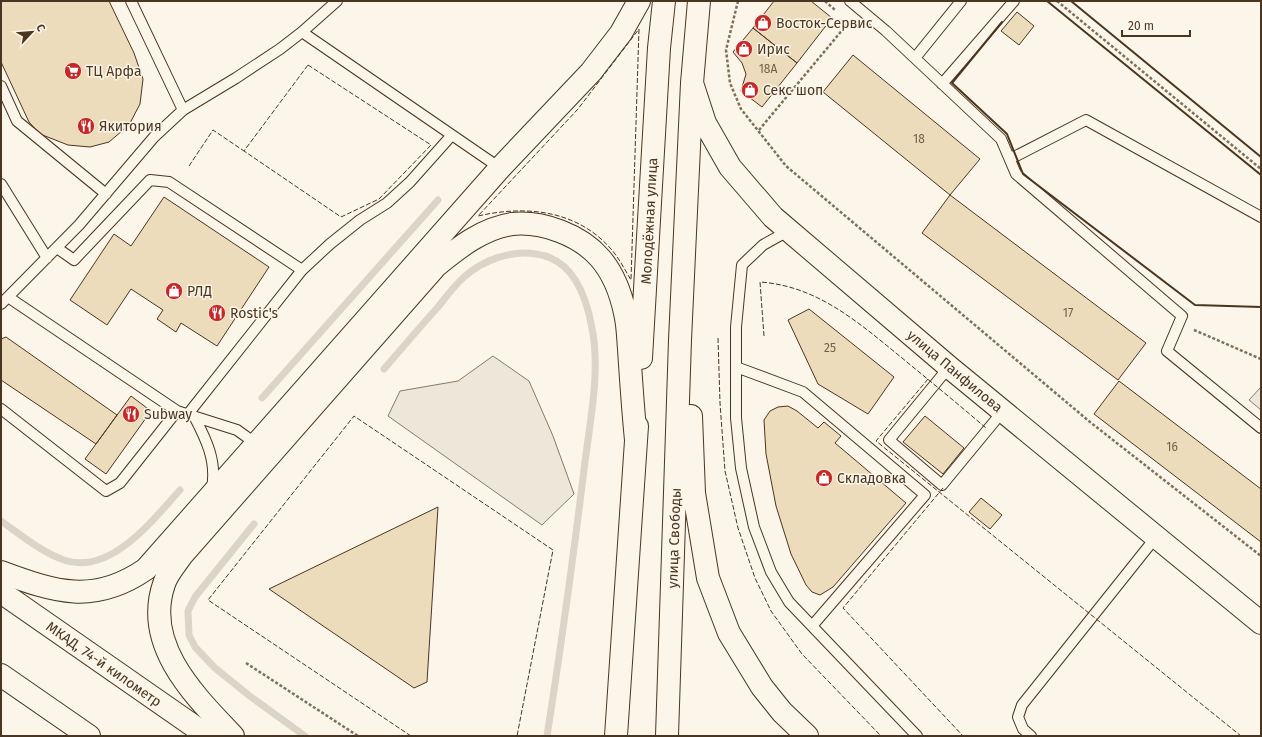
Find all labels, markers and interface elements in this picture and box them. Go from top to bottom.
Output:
north arrow [12,12,52,52]
scale bar [1122,12,1190,38]
shop icon: Восток-Сервис [753,13,773,33]
place label: Восток-Сервис [776,15,873,32]
text: 20 m [1128,19,1154,33]
text: С [33,22,48,34]
shop icon: Ирис [734,39,754,59]
place label: Ирис [757,41,790,58]
supermarket icon: ТЦ Арфа [63,61,83,81]
house number: 18А [759,62,777,76]
place label: ТЦ Арфа [86,63,142,80]
shop icon: Секс шоп [740,80,760,100]
place label: Секс шоп [763,82,823,99]
restaurant icon: Якитория [76,116,96,136]
place label: Якитория [99,118,162,135]
house number: 18 [913,132,925,146]
street label: Молодёжная улица [638,157,661,285]
shop icon: РЛД [164,281,184,301]
place label: РЛД [187,283,212,300]
restaurant icon: Rostic's [207,303,227,323]
place label: Rostic's [230,305,279,322]
house number: 17 [1063,306,1073,320]
street label: улица Панфилова [903,326,1006,416]
house number: 25 [824,341,836,355]
restaurant icon: Subway [121,404,141,424]
place label: Subway [144,406,192,423]
house number: 16 [1166,440,1178,454]
shop icon: Складовка [814,468,834,488]
place label: Складовка [837,470,906,487]
street label: улица Свободы [664,487,685,589]
street label: МКАД, 74-й километр [43,618,165,711]

